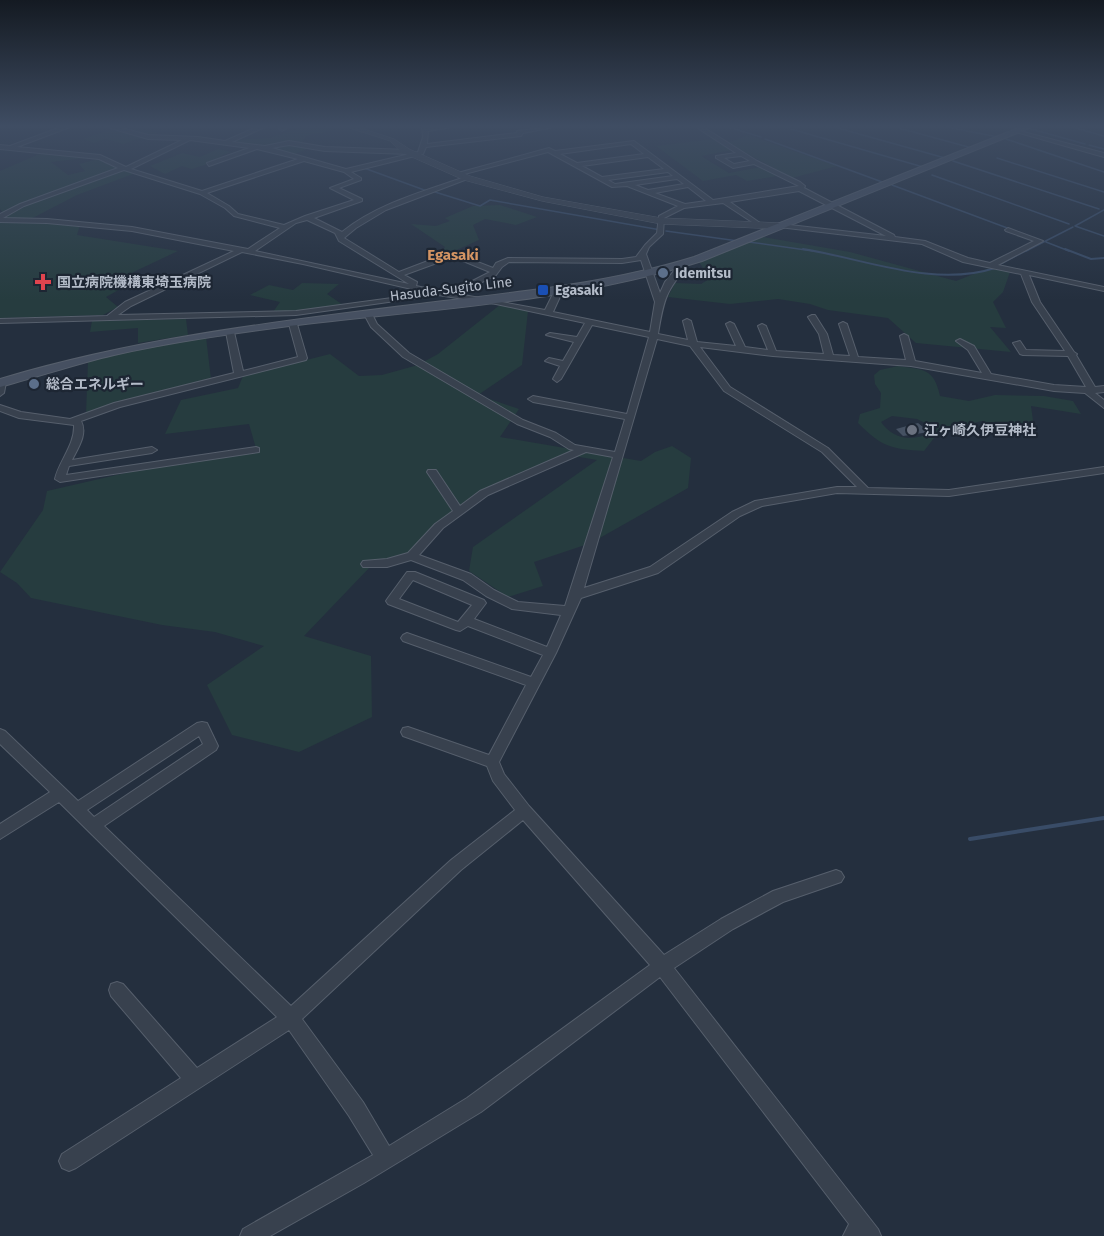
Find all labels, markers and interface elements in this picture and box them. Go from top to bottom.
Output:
district label: Egasaki [427,246,479,264]
place label: Idemitsu [675,265,731,282]
marker: Idemitsu [656,266,670,280]
marker: 国立病院機構東埼玉病院 [34,273,52,291]
street label: Hasuda-Sugito Line [389,273,513,305]
place label: 国立病院機構東埼玉病院 [57,274,211,291]
place label: Egasaki [555,282,603,299]
marker: Egasaki [536,283,550,297]
place label: 総合エネルギー [46,376,144,393]
marker: 総合エネルギー [27,377,41,391]
place label: 江ヶ崎久伊豆神社 [924,422,1036,439]
marker: 江ヶ崎久伊豆神社 [905,423,919,437]

